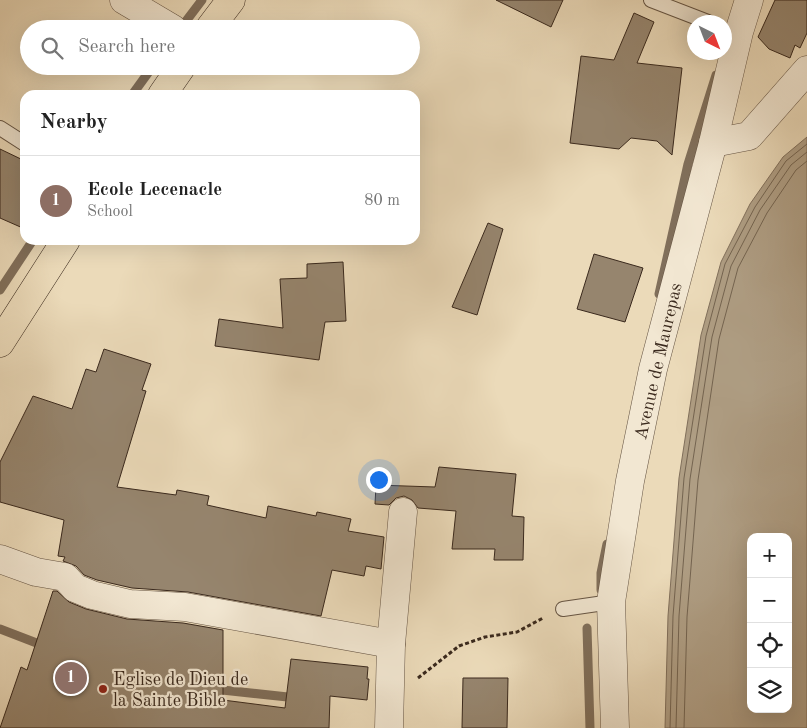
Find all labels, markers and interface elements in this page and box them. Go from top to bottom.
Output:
north arrow [687,15,732,60]
search box [20,20,420,75]
icon: search [38,34,66,62]
text: Search here [78,38,175,57]
text: Nearby [40,112,108,133]
text: Ecole Lecenacle [87,181,222,200]
text: 1 [51,193,61,209]
text: 80 m [364,193,400,209]
text: School [87,204,133,220]
street label: Avenue de Maurepas [632,281,686,441]
your location [366,467,392,493]
map controls [747,533,792,713]
button: + [747,533,792,578]
button: − [747,578,792,623]
button: locate [747,623,792,668]
pin: 1 [55,659,87,697]
button: layers [747,668,792,713]
place label: Eglise de Dieu de la Sainte Bible [113,671,248,710]
marker: Eglise de Dieu de la Sainte Bible [97,683,109,695]

